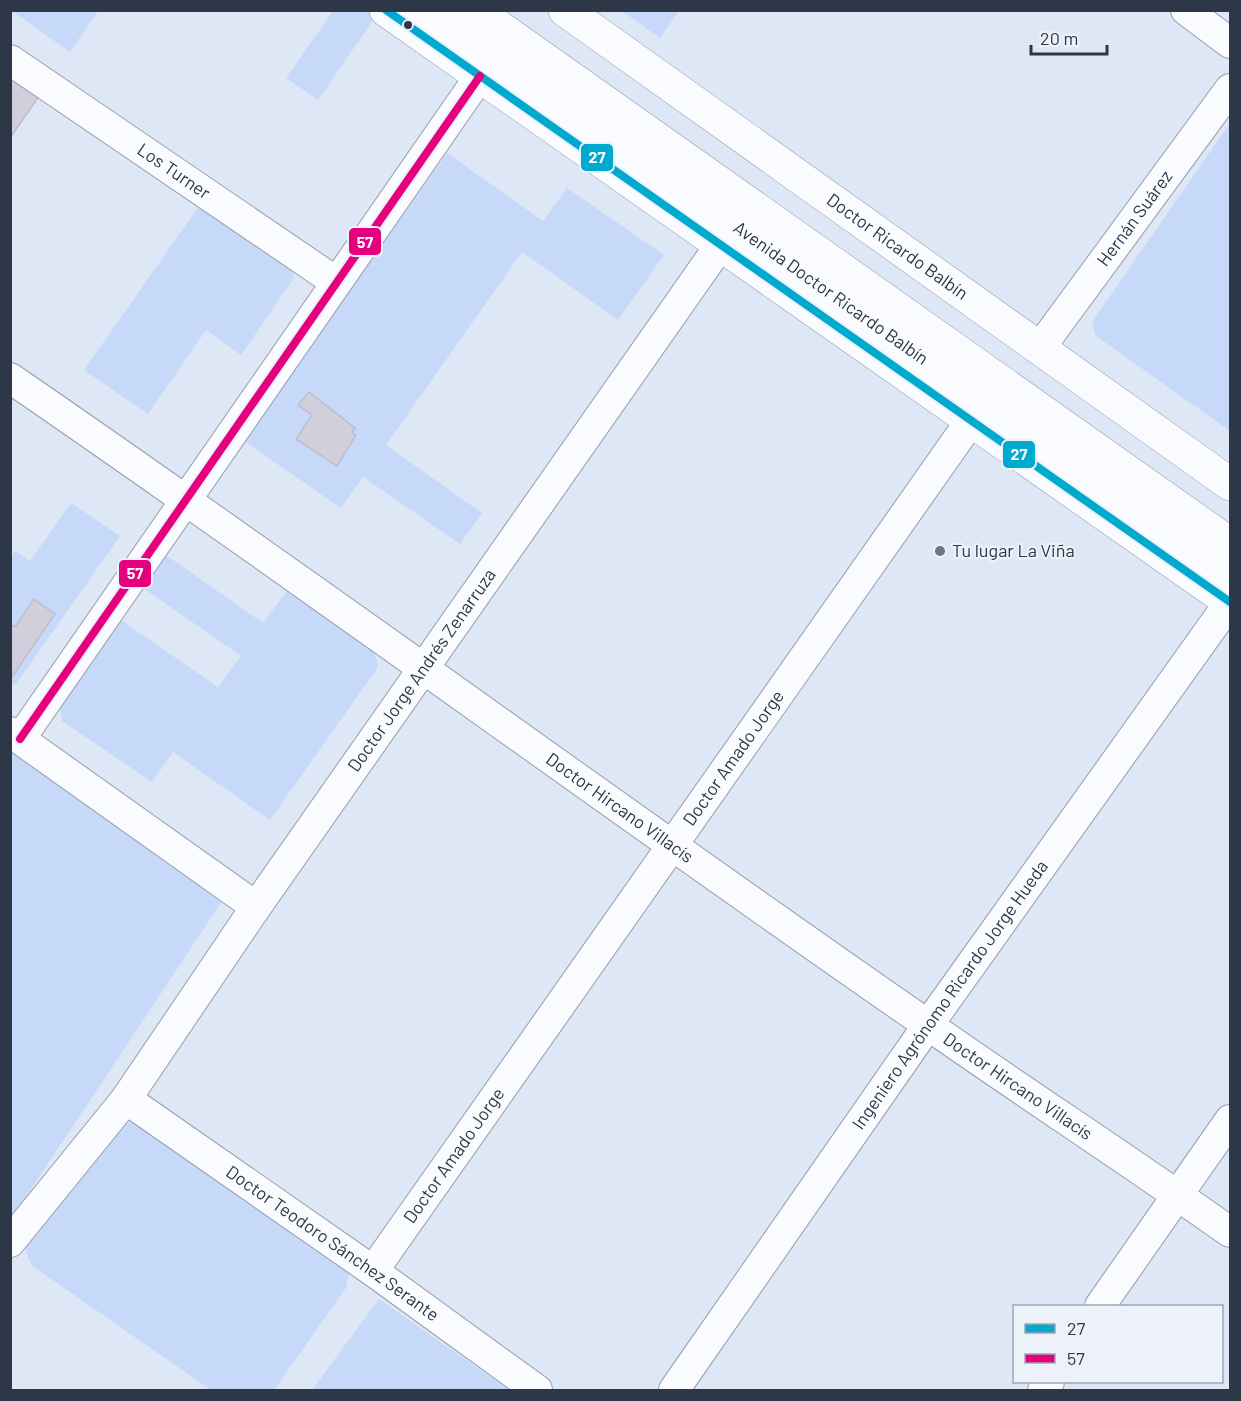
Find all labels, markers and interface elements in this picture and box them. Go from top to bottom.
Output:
scale bar [1031,18,1108,56]
unlabelled marker [402,19,414,31]
text: 20 m [1040,27,1078,49]
street label: Los Turner [133,138,215,204]
line badge: 27 [580,143,614,172]
text: 27 [589,147,606,166]
street label: Hernán Suárez [1092,166,1177,270]
street label: Doctor Ricardo Balbín [823,188,973,304]
street label: Avenida Doctor Ricardo Balbín [730,216,933,369]
line badge: 57 [348,227,382,256]
text: 57 [357,232,373,251]
line badge: 27 [1002,440,1036,469]
text: 27 [1011,444,1028,463]
place label: Tu lugar La Viña [952,539,1075,561]
marker: Tu lugar La Viña [933,544,947,558]
line badge: 57 [118,559,152,588]
text: 57 [127,563,143,582]
street label: Doctor Jorge Andrés Zenarruza [342,564,500,776]
street label: Doctor Amado Jorge [678,685,788,830]
street label: Doctor Hircano Villacís [542,747,698,867]
street label: Ingeniero Agrónomo Ricardo Jorge Hueda [847,856,1052,1133]
street label: Doctor Hircano Villacís [940,1027,1097,1144]
street label: Doctor Amado Jorge [398,1083,508,1227]
street label: Doctor Teodoro Sánchez Serante [222,1160,444,1325]
legend [1013,1305,1223,1383]
text: 27 [1067,1317,1086,1339]
text: 57 [1067,1347,1085,1369]

